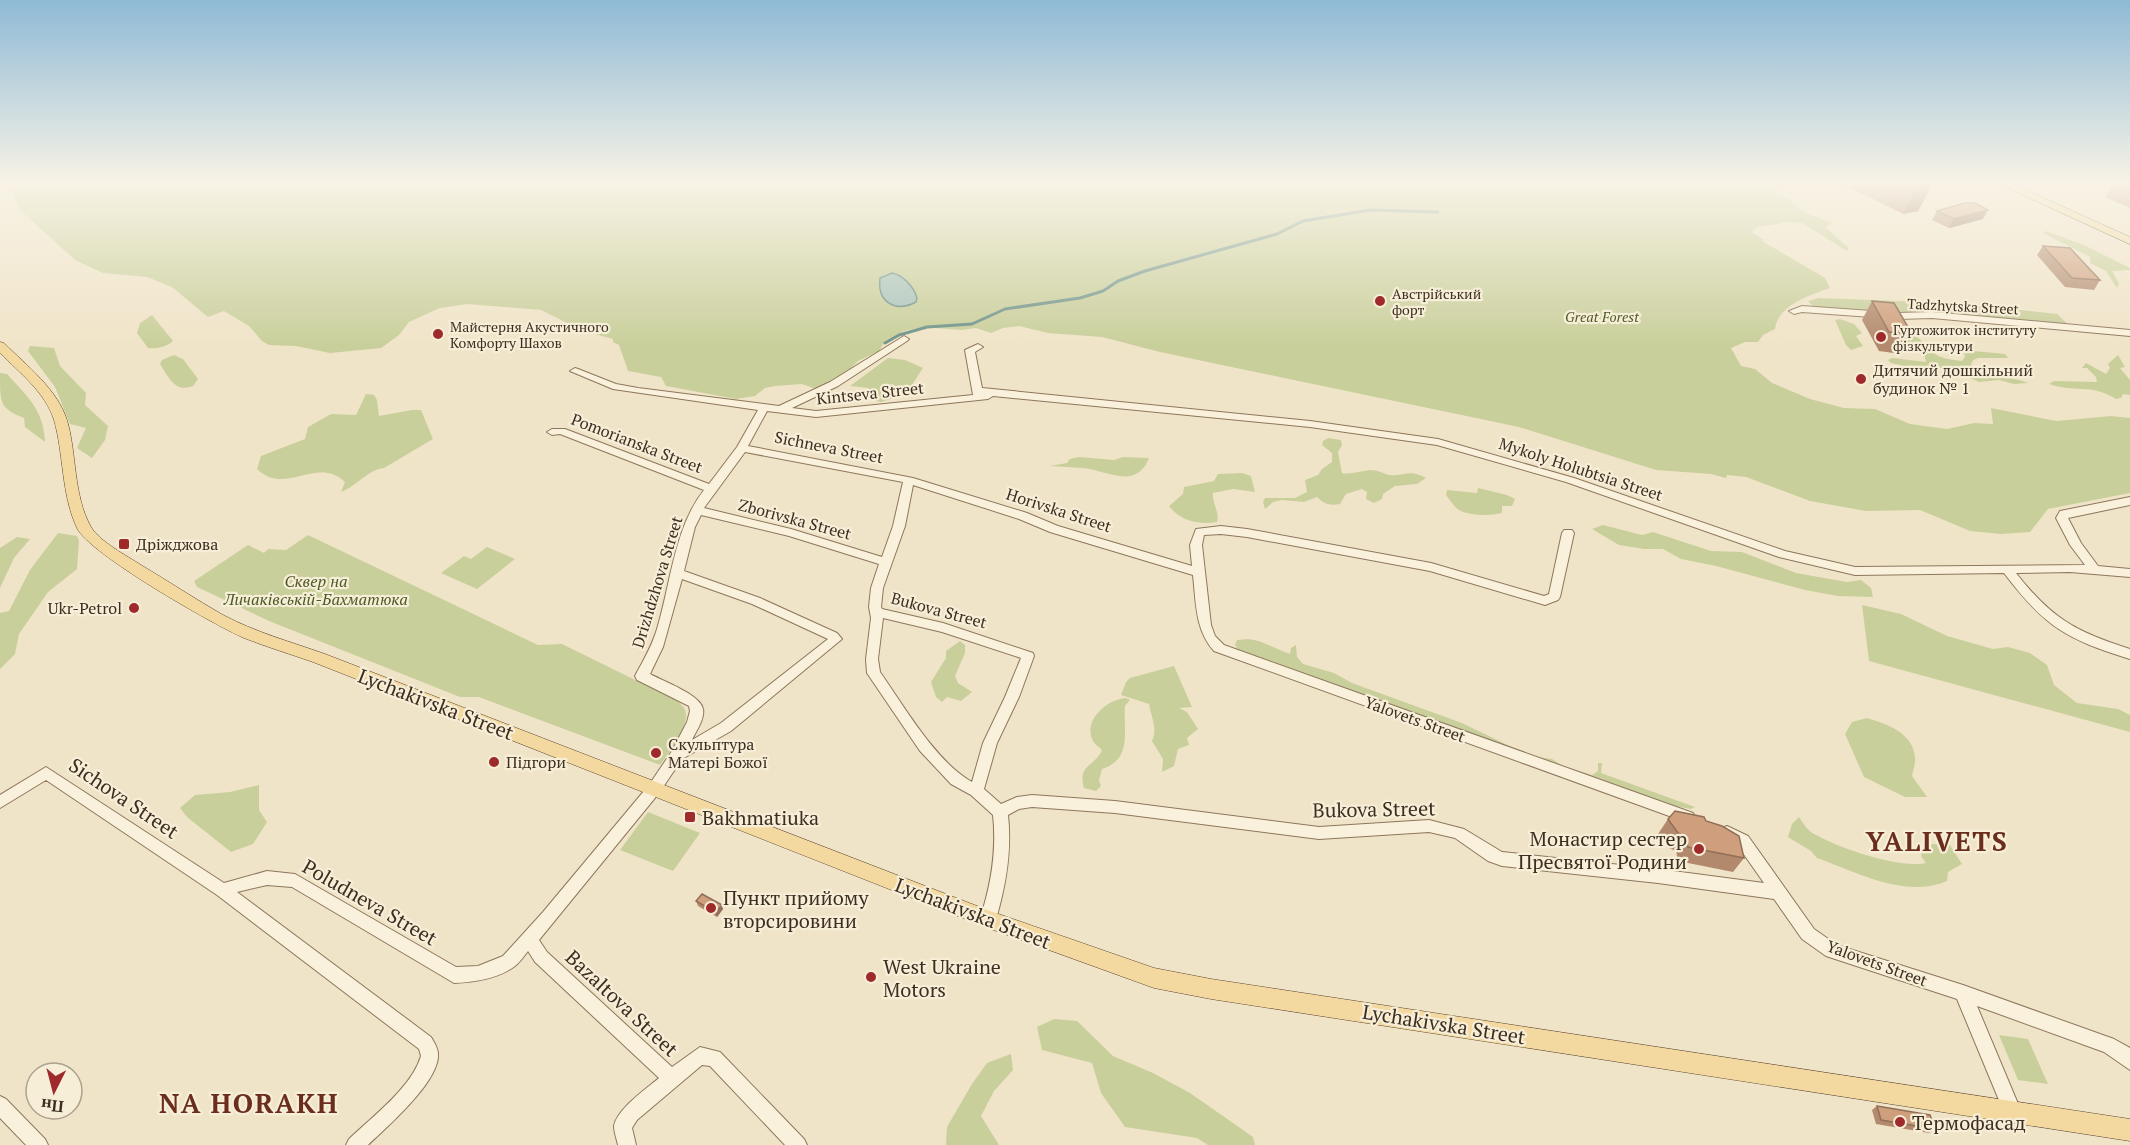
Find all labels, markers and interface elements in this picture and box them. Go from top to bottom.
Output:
place label: Австрійський форт [1392,284,1482,319]
marker: Австрійський форт [1373,294,1387,308]
street label: Tadzhytska Street [1907,294,2020,318]
park label: Great Forest [1565,307,1639,326]
place label: Майстерня Акустичного Комфорту Шахов [450,317,609,352]
place label: Гуртожиток інституту фізкультури [1893,320,2037,355]
marker: Майстерня Акустичного Комфорту Шахов [431,327,445,341]
marker: Гуртожиток інституту фізкультури [1874,330,1888,344]
place label: Дитячий дошкільний будинок № 1 [1873,359,2033,399]
marker: Дитячий дошкільний будинок № 1 [1854,372,1868,386]
street label: Kintseva Street [815,376,925,410]
street label: Pomorianska Street [568,408,706,478]
street label: Sichneva Street [773,426,885,468]
street label: Mykoly Holubtsia Street [1496,432,1666,506]
street label: Horivska Street [1004,483,1114,537]
street label: Zborivska Street [736,493,854,545]
street label: Drizhdzhova Street [626,513,688,651]
place label: Дріжджова [136,533,218,555]
marker: Дріжджова [117,537,131,551]
park label: Сквер на Личаківській-Бахматюка [223,570,408,610]
street label: Bukova Street [889,587,989,633]
place label: Ukr-Petrol [48,597,122,619]
marker: Ukr-Petrol [127,601,141,615]
street label: Lychakivska Street [354,662,518,746]
street label: Yalovets Street [1362,691,1469,747]
place label: Скульптура Матері Божої [668,733,768,773]
marker: Скульптура Матері Божої [649,746,663,760]
street label: Sichova Street [64,751,185,845]
place label: Підгори [506,751,566,773]
marker: Підгори [487,755,501,769]
street label: Bukova Street [1312,794,1436,824]
place label: Bakhmatiuka [702,804,819,831]
marker: Bakhmatiuka [683,810,697,824]
district label: YALIVETS [1866,823,2008,859]
place label: Монастир сестер Пресвятої Родини [1518,825,1687,875]
marker: Монастир сестер Пресвятої Родини [1692,842,1706,856]
street label: Poludneva Street [298,853,443,952]
street label: Lychakivska Street [891,871,1055,955]
place label: Пункт прийому вторсировини [723,884,869,934]
marker: Пункт прийому вторсировини [704,901,718,915]
street label: Yalovets Street [1824,935,1931,991]
street label: Bazaltova Street [560,944,685,1063]
place label: West Ukraine Motors [883,953,1001,1003]
marker: West Ukraine Motors [864,970,878,984]
street label: Lychakivska Street [1361,998,1528,1050]
north arrow [24,1061,84,1121]
district label: NA HORAKH [159,1085,339,1121]
text: Пн [40,1094,65,1118]
place label: Термофасад [1912,1109,2026,1136]
marker: Термофасад [1893,1115,1907,1129]

